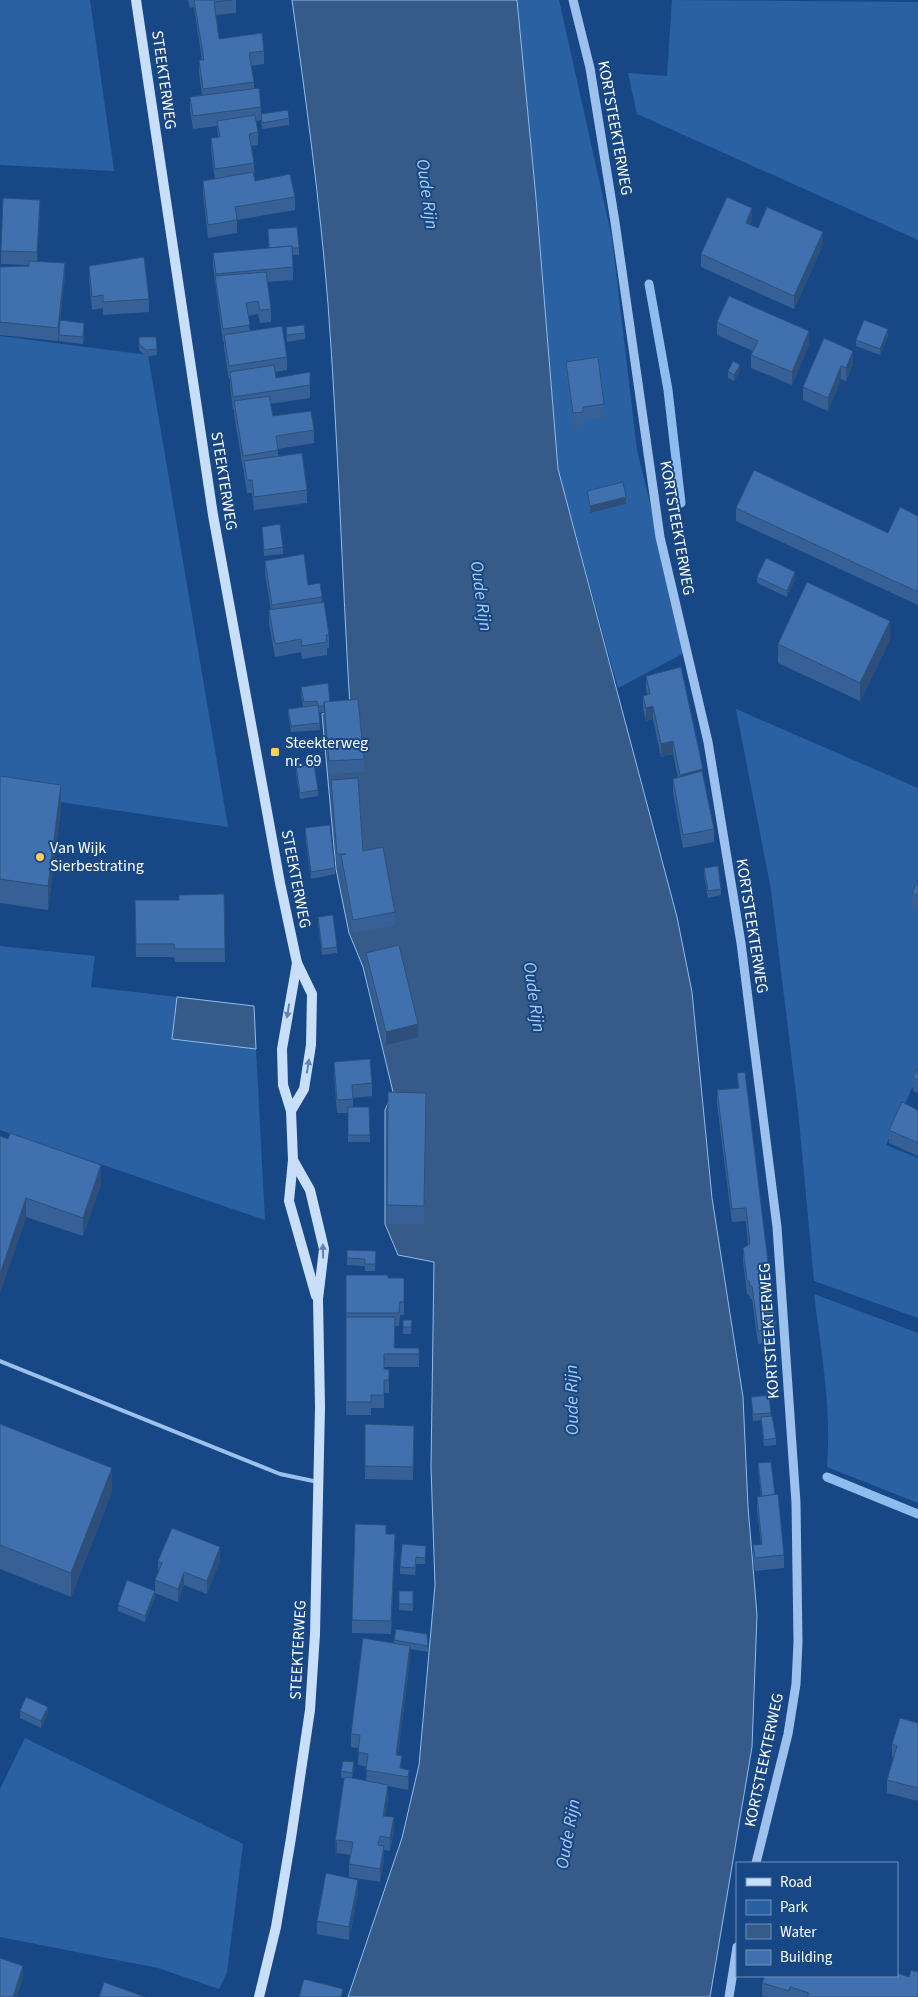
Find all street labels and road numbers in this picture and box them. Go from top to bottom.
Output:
street label: STEEKTERWEG [146,29,182,131]
street label: KORTSTEEKTERWEG [592,59,638,197]
street label: STEEKTERWEG [205,430,243,532]
street label: KORTSTEEKTERWEG [654,459,700,597]
street label: STEEKTERWEG [276,828,316,930]
street label: KORTSTEEKTERWEG [730,857,774,995]
street label: KORTSTEEKTERWEG [753,1262,785,1400]
street label: STEEKTERWEG [284,1600,312,1700]
street label: KORTSTEEKTERWEG [739,1691,789,1829]

